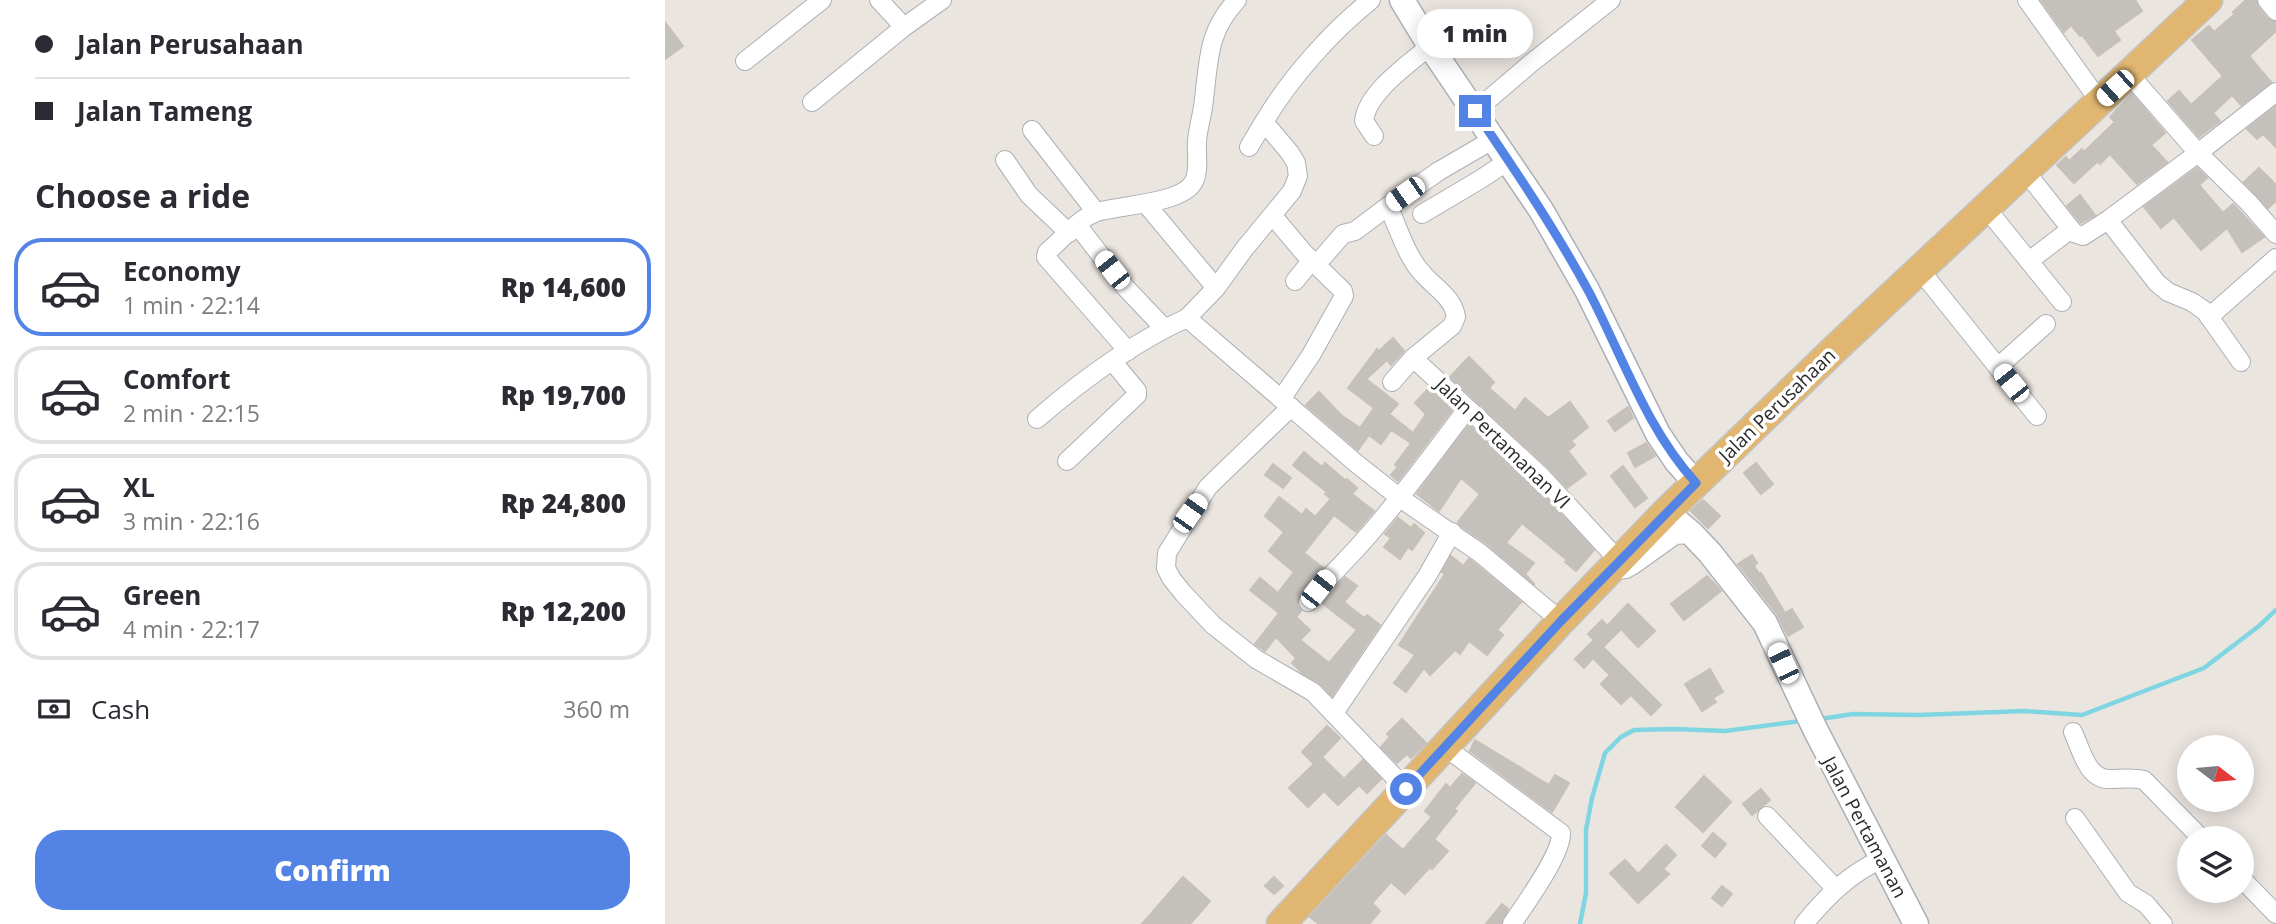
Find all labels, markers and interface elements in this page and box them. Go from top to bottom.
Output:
callout: 1 min [1417,10,1533,58]
text: 1 min [1442,17,1508,49]
text: Jalan Perusahaan [77,26,304,62]
car [2093,66,2138,110]
text: Jalan Tameng [77,93,252,129]
route end [1459,95,1491,127]
car [1382,173,1429,215]
text: Choose a ride [35,174,250,217]
car [1091,247,1134,293]
text: Economy [123,253,241,289]
icon: car [39,256,102,319]
text: Rp 14,600 [501,269,626,305]
text: 1 min · 22:14 [123,289,260,321]
street label: Jalan Perusahaan [1711,342,1841,469]
car [1990,360,2033,406]
text: Comfort [123,361,230,397]
icon: car [39,364,102,427]
street label: Jalan Pertamanan VI [1428,370,1576,514]
text: Rp 19,700 [501,377,626,413]
text: 2 min · 22:15 [123,397,260,429]
text: XL [123,469,155,505]
icon: car [39,472,102,535]
text: Rp 24,800 [501,485,626,521]
car [1170,490,1211,536]
text: 3 min · 22:16 [123,505,260,537]
car [1297,566,1340,612]
text: Green [123,577,201,613]
icon: car [39,580,102,643]
text: Rp 12,200 [501,593,626,629]
text: 4 min · 22:17 [123,613,260,645]
car [1765,640,1802,686]
icon: cash [35,690,73,728]
text: Cash [91,691,150,727]
text: 360 m [563,693,630,725]
north arrow [2177,735,2254,812]
map controls [2177,735,2254,903]
street label: Jalan Pertamanan [1816,750,1913,902]
route start [1390,773,1422,805]
button: layers [2177,826,2254,903]
button: Confirm [35,830,630,910]

